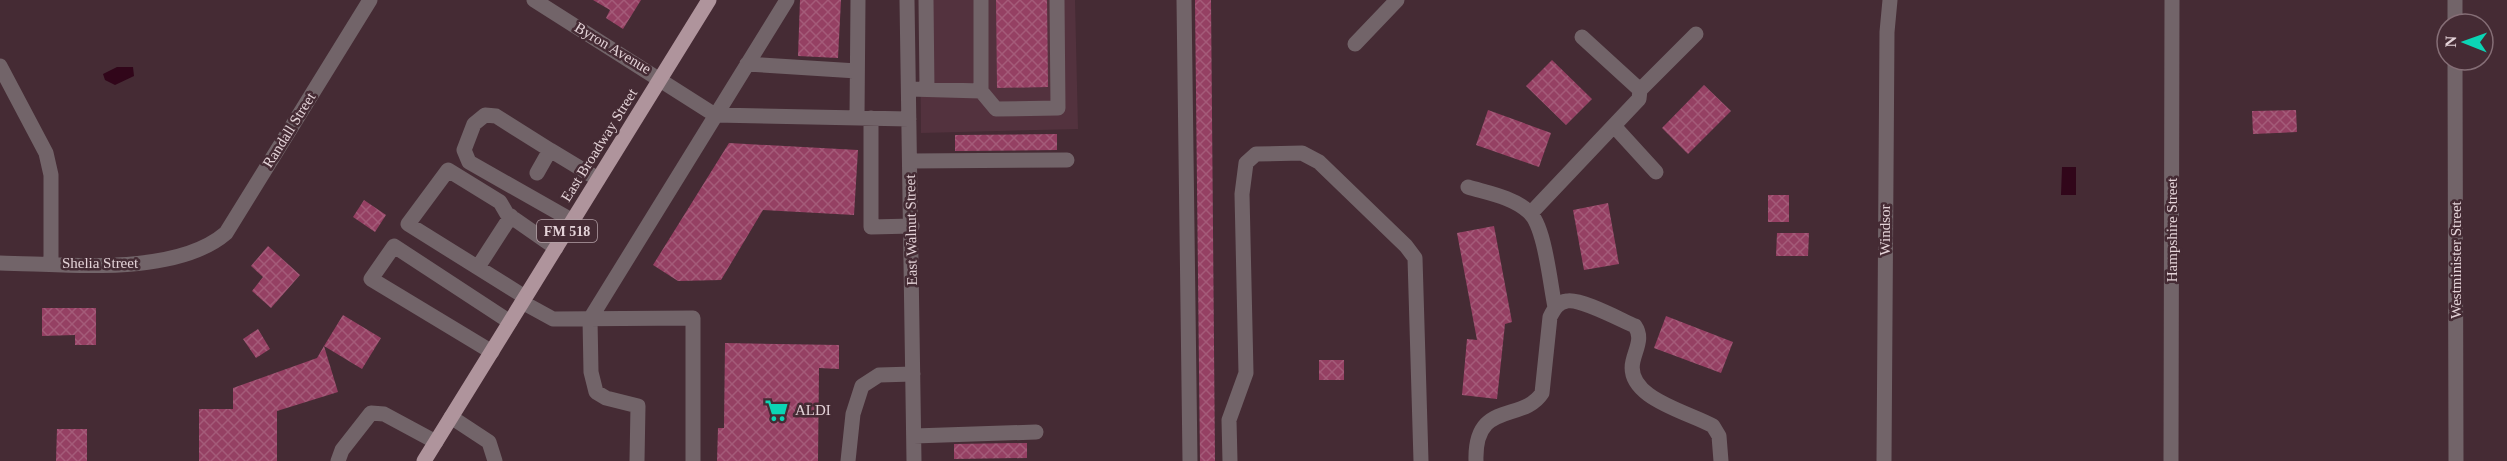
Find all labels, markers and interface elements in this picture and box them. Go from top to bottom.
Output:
north arrow [2435,12,2495,72]
street label: Byron Avenue [572,19,654,77]
text: N [2442,35,2459,48]
street label: East Broadway Street [558,85,641,204]
street label: Randall Street [260,89,319,170]
street label: East Walnut Street [902,174,920,286]
street label: Hampshire Street [2164,177,2180,282]
street label: Westminister Street [2448,200,2464,319]
street label: Windsor [1877,204,1893,256]
road number: FM 518 [537,220,597,242]
street label: Shelia Street [62,255,139,271]
supermarket icon: ALDI [764,397,790,423]
place label: ALDI [795,402,831,418]

